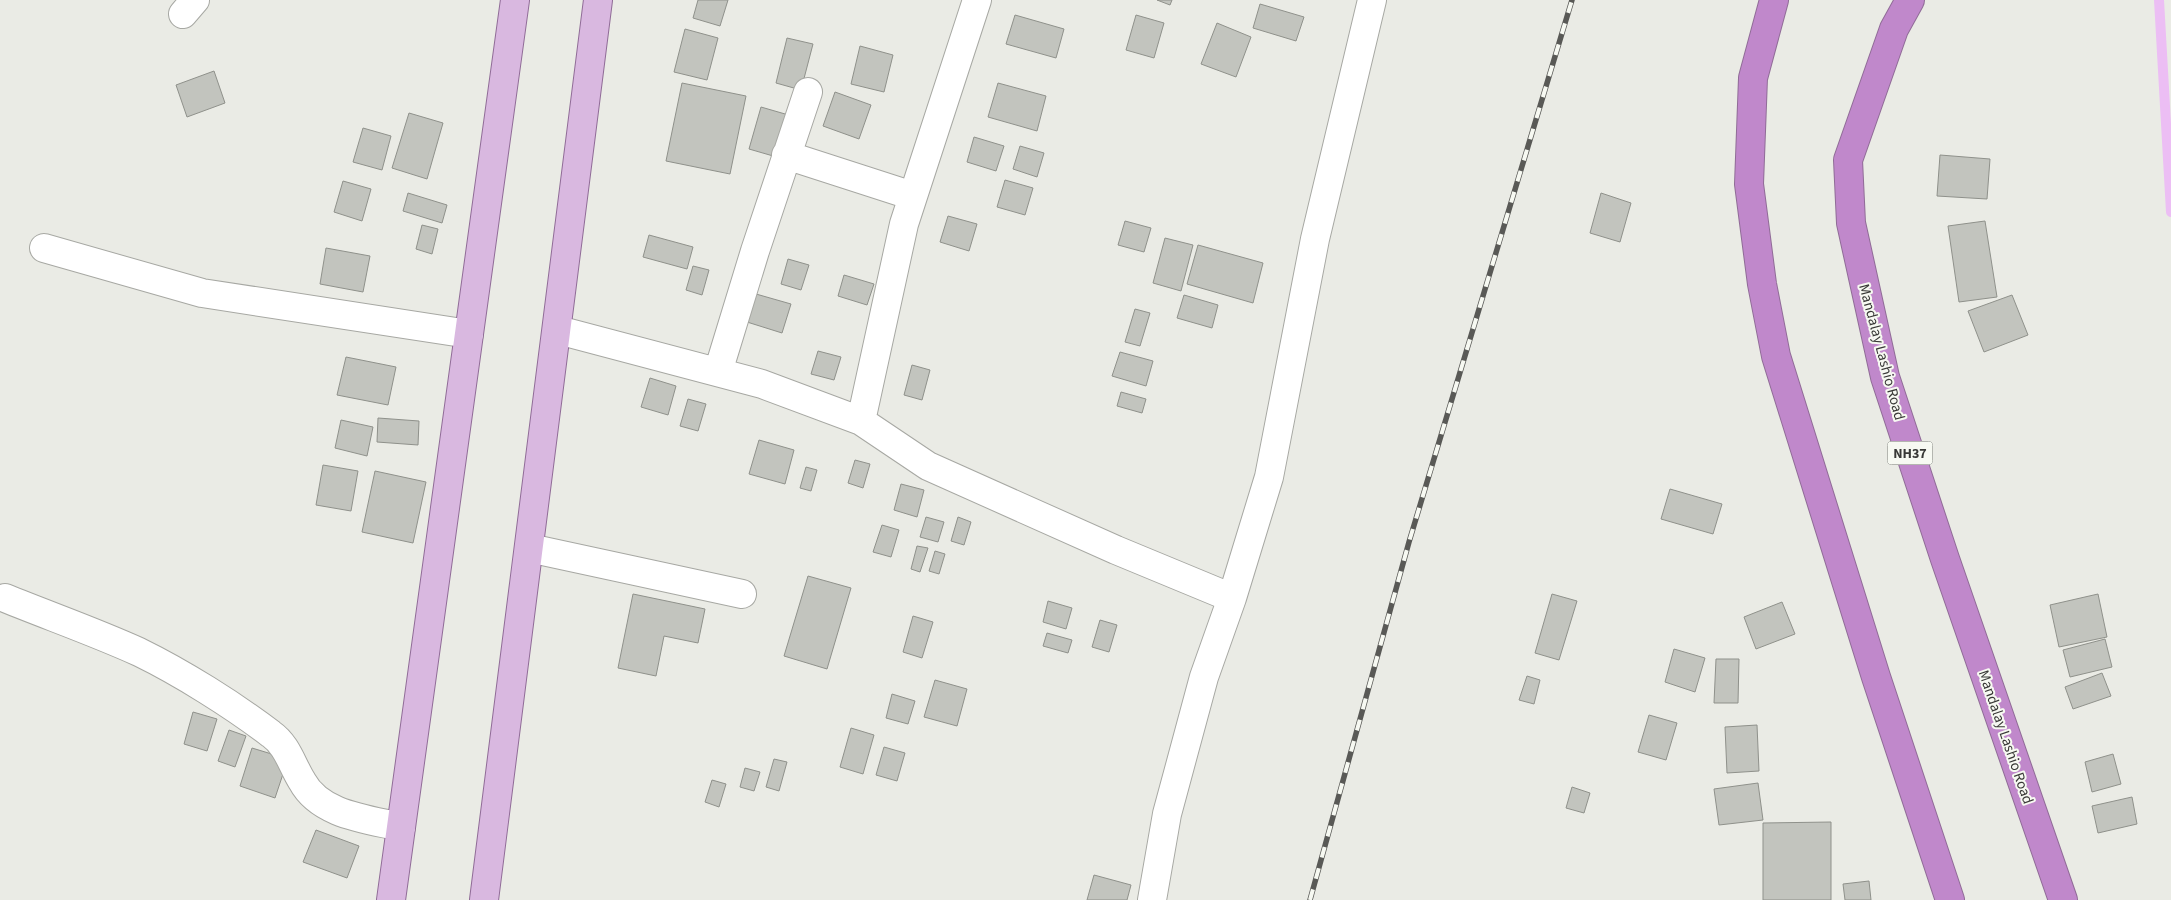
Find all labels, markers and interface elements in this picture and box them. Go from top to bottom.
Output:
street label: Mandalay Lashio Road [1853,282,1910,423]
road number: NH37 [1888,442,1932,464]
street label: Mandalay Lashio Road [1973,667,2038,807]

